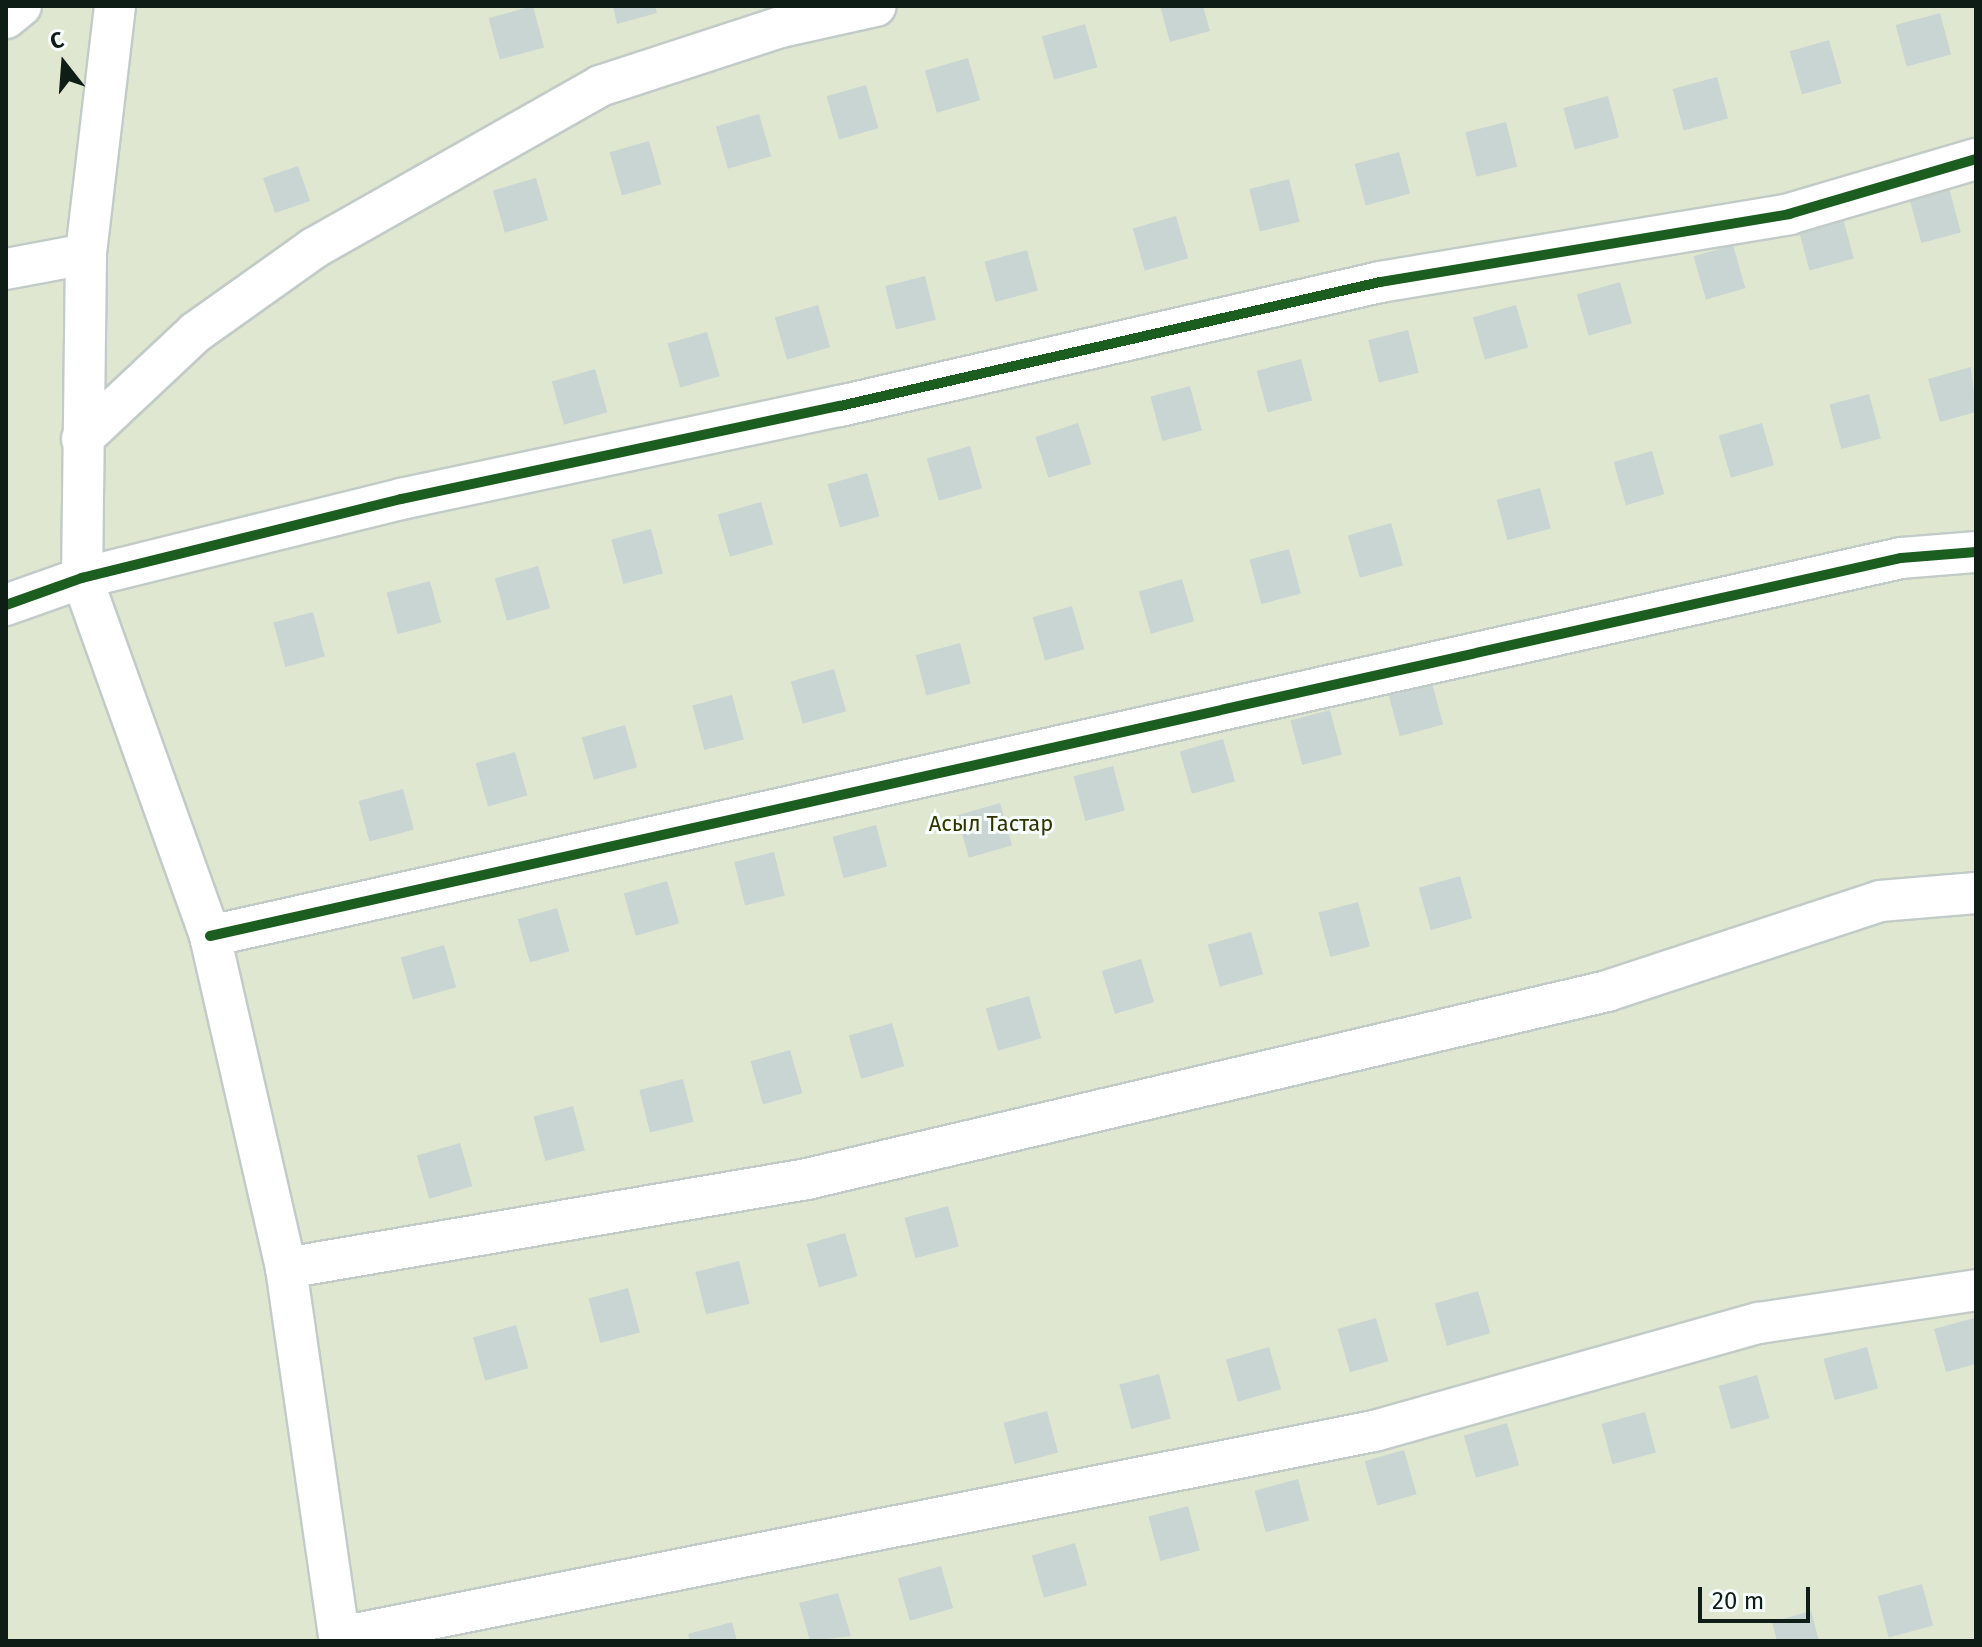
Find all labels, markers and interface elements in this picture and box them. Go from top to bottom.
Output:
north arrow [24,24,104,104]
text: С [47,26,67,55]
park label: Асыл Тастар [929,811,1053,837]
scale bar [1702,1571,1814,1621]
text: 20 m [1712,1587,1764,1615]

